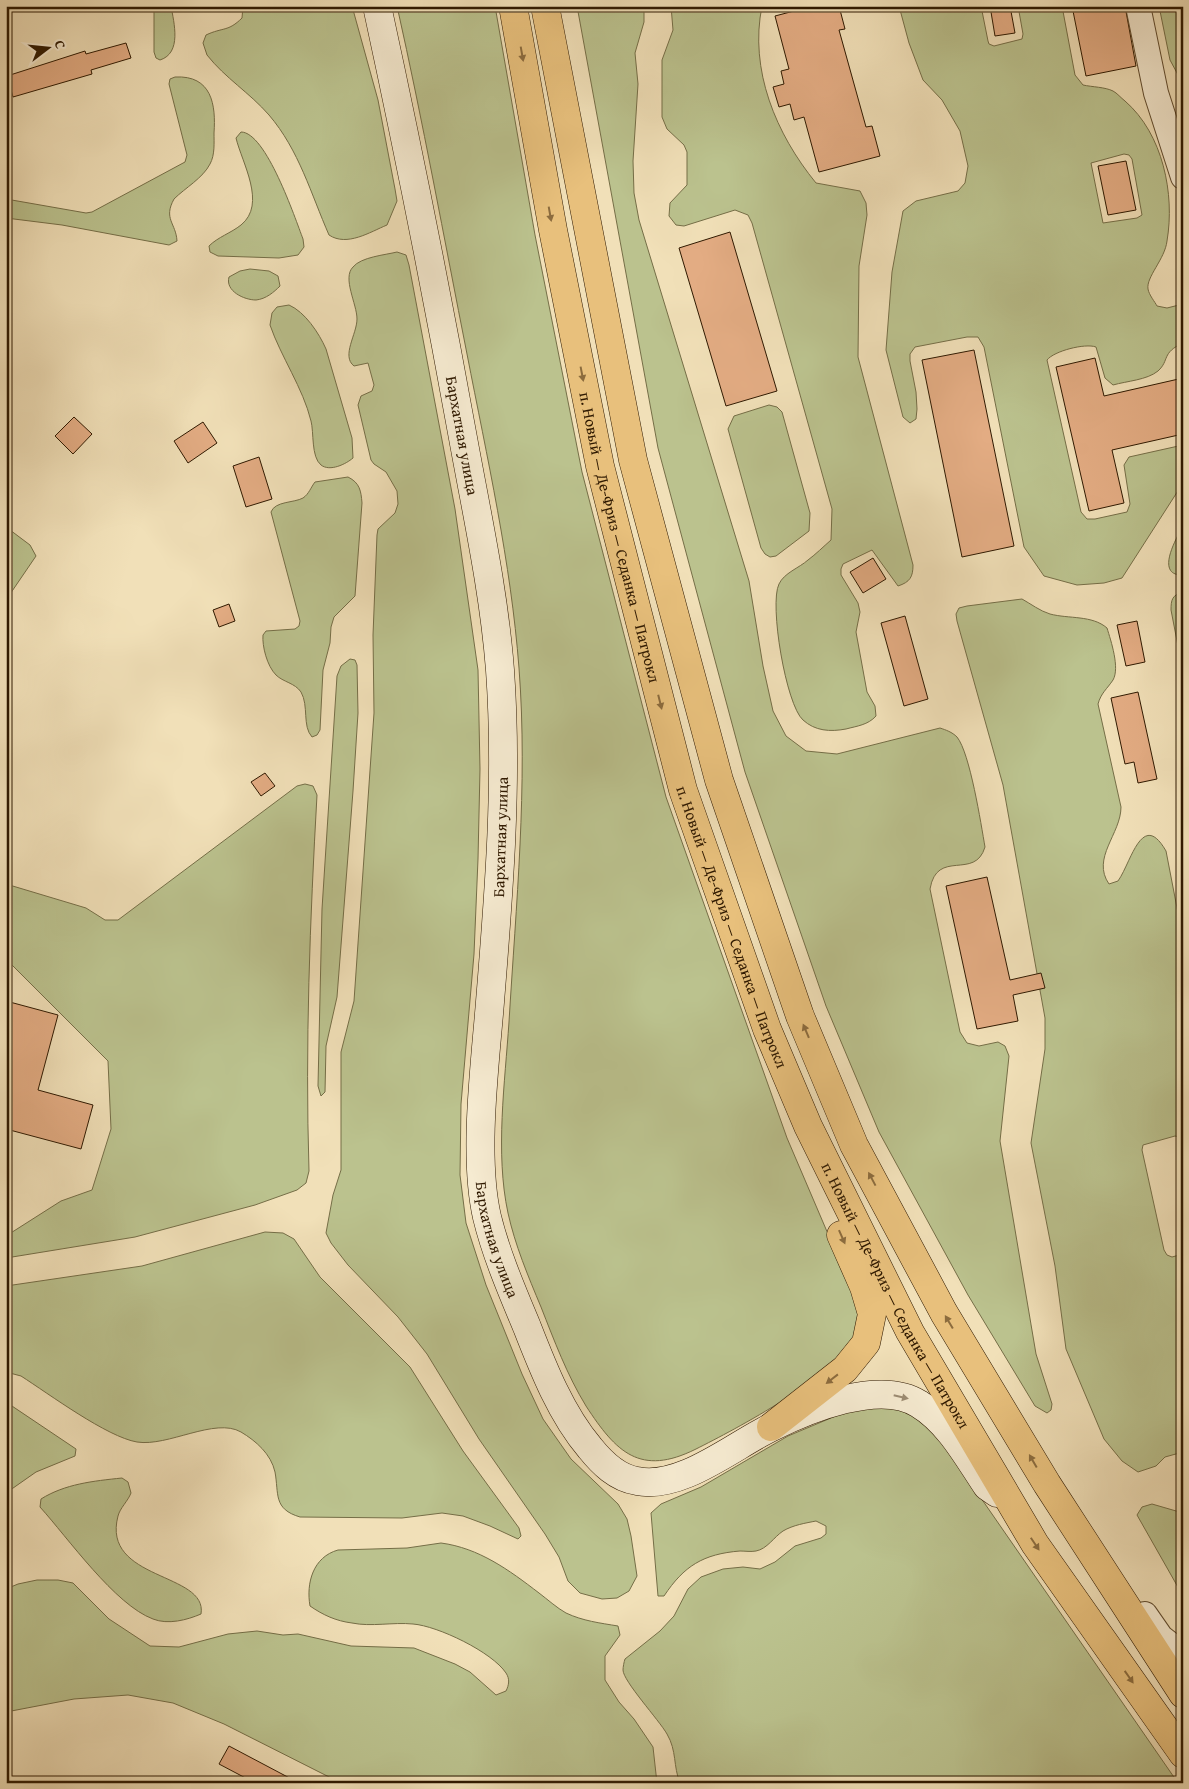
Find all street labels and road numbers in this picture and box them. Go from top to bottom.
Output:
street label: Бархатная улица [440,374,486,497]
street label: п. Новый — Де-Фриз — Седанка — Патрокл [573,390,667,685]
street label: Бархатная улица [486,776,514,898]
street label: п. Новый — Де-Фриз — Седанка — Патрокл [670,782,794,1072]
street label: п. Новый — Де-Фриз — Седанка — Патрокл [816,1158,976,1433]
street label: Бархатная улица [470,1180,526,1302]

